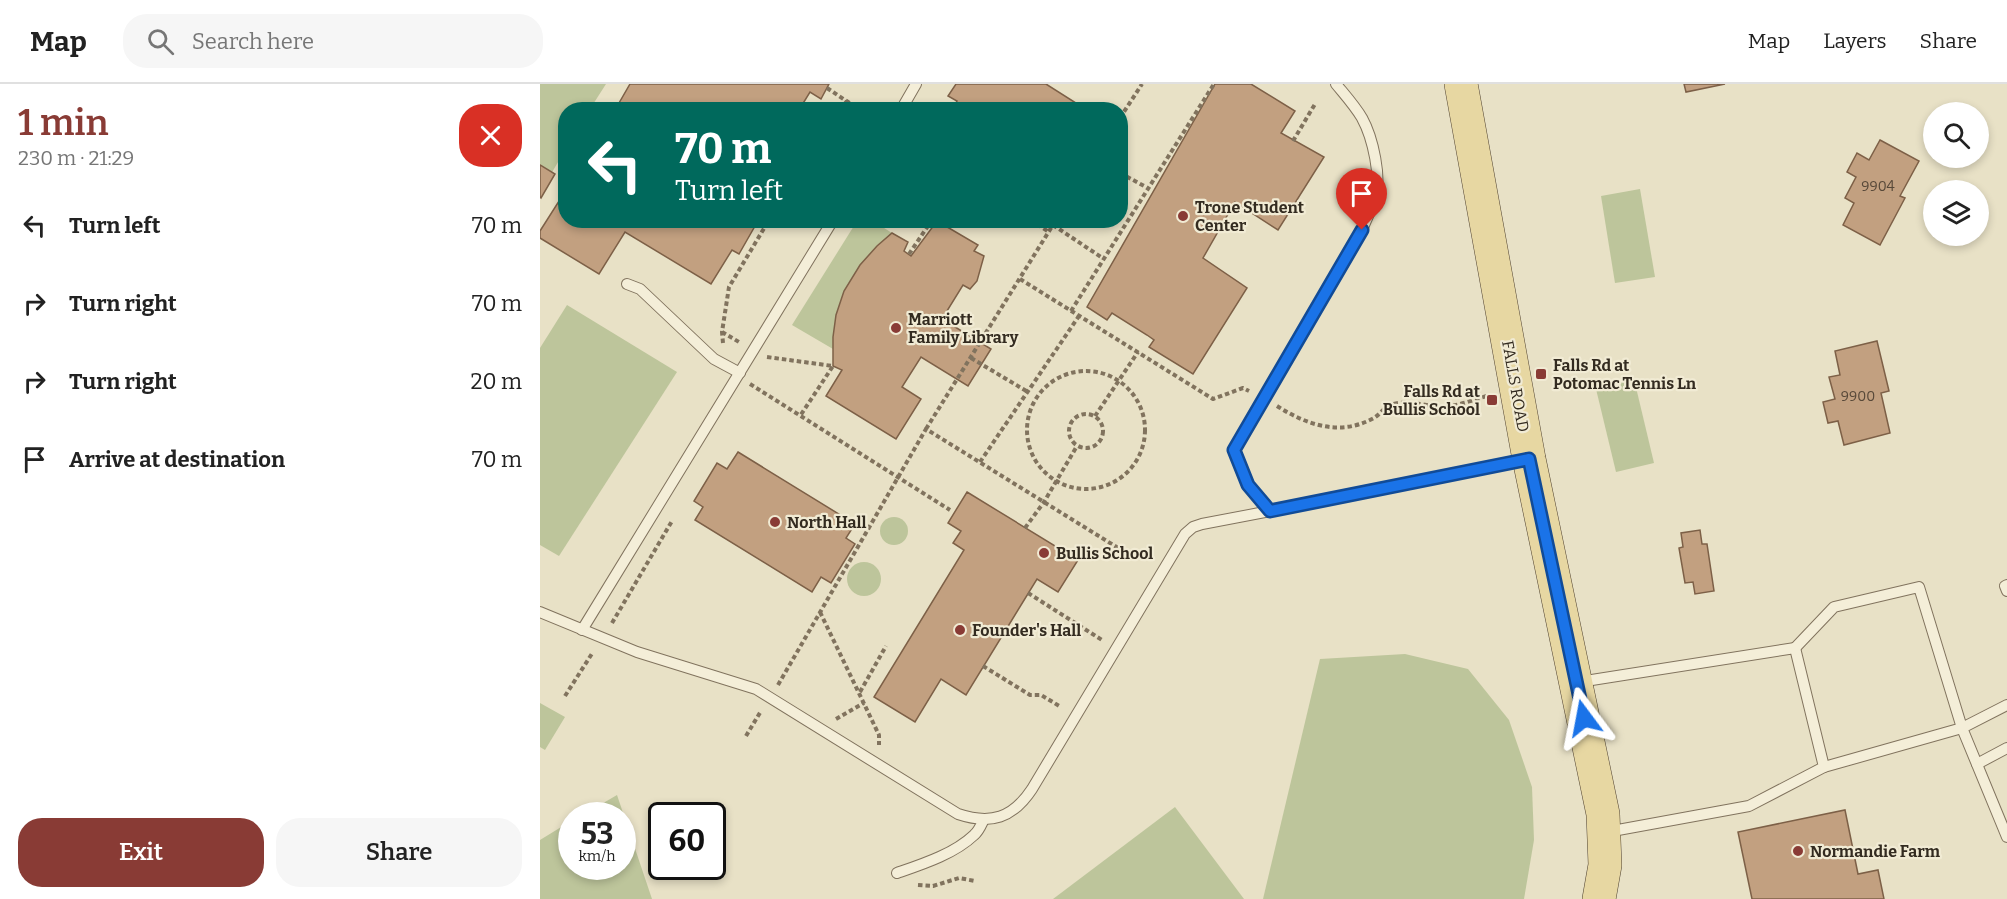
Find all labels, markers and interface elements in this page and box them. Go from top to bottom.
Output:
search box [123,14,543,68]
text: Map [30,25,87,58]
icon: search [144,25,177,58]
text: Search here [192,28,314,55]
text: Map [1748,28,1790,54]
text: Layers [1823,28,1887,54]
text: Share [1920,28,1977,54]
text: 1 min [18,101,109,145]
map controls [1923,102,1989,246]
button: search [1923,102,1989,168]
button: close [459,104,522,167]
text: 70 m [675,124,771,174]
icon: left [576,126,654,204]
text: 230 m · 21:29 [18,146,134,170]
pin [1336,168,1387,230]
text: Turn left [675,175,783,207]
icon: arrive [1345,177,1378,210]
house number: 9904 [1861,178,1895,195]
button: layers [1923,180,1989,246]
place label: Trone Student Center [1195,198,1305,235]
icon: left [18,209,51,242]
marker: Trone Student Center [1176,209,1190,223]
text: Turn left [69,212,161,239]
text: 70 m [472,212,522,239]
icon: right [18,287,51,320]
text: Turn right [69,290,177,317]
text: 70 m [472,290,522,317]
place label: Marriott Family Library [908,310,1018,347]
marker: Marriott Family Library [889,321,903,335]
street label: FALLS ROAD [1498,339,1533,433]
place label: Falls Rd at Potomac Tennis Ln [1553,356,1697,393]
icon: right [18,365,51,398]
marker: Falls Rd at Potomac Tennis Ln [1534,367,1548,381]
text: Turn right [69,368,177,395]
text: 20 m [471,368,522,395]
place label: Falls Rd at Bullis School [1383,382,1481,419]
house number: 9900 [1841,388,1875,405]
marker: Falls Rd at Bullis School [1485,393,1499,407]
icon: arrive [18,443,51,476]
text: Arrive at destination [69,446,285,473]
text: 70 m [472,446,522,473]
place label: North Hall [787,513,867,532]
marker: North Hall [768,515,782,529]
place label: Bullis School [1056,544,1153,563]
marker: Bullis School [1037,546,1051,560]
place label: Founder's Hall [972,621,1081,640]
marker: Founder's Hall [953,623,967,637]
position arrow [1552,686,1616,750]
speed limit sign: 60 [648,802,726,880]
text: 53 [581,816,613,852]
button: Exit [18,818,264,887]
button: Share [276,818,522,887]
place label: Normandie Farm [1810,842,1941,861]
marker: Normandie Farm [1791,844,1805,858]
text: km/h [578,847,616,865]

